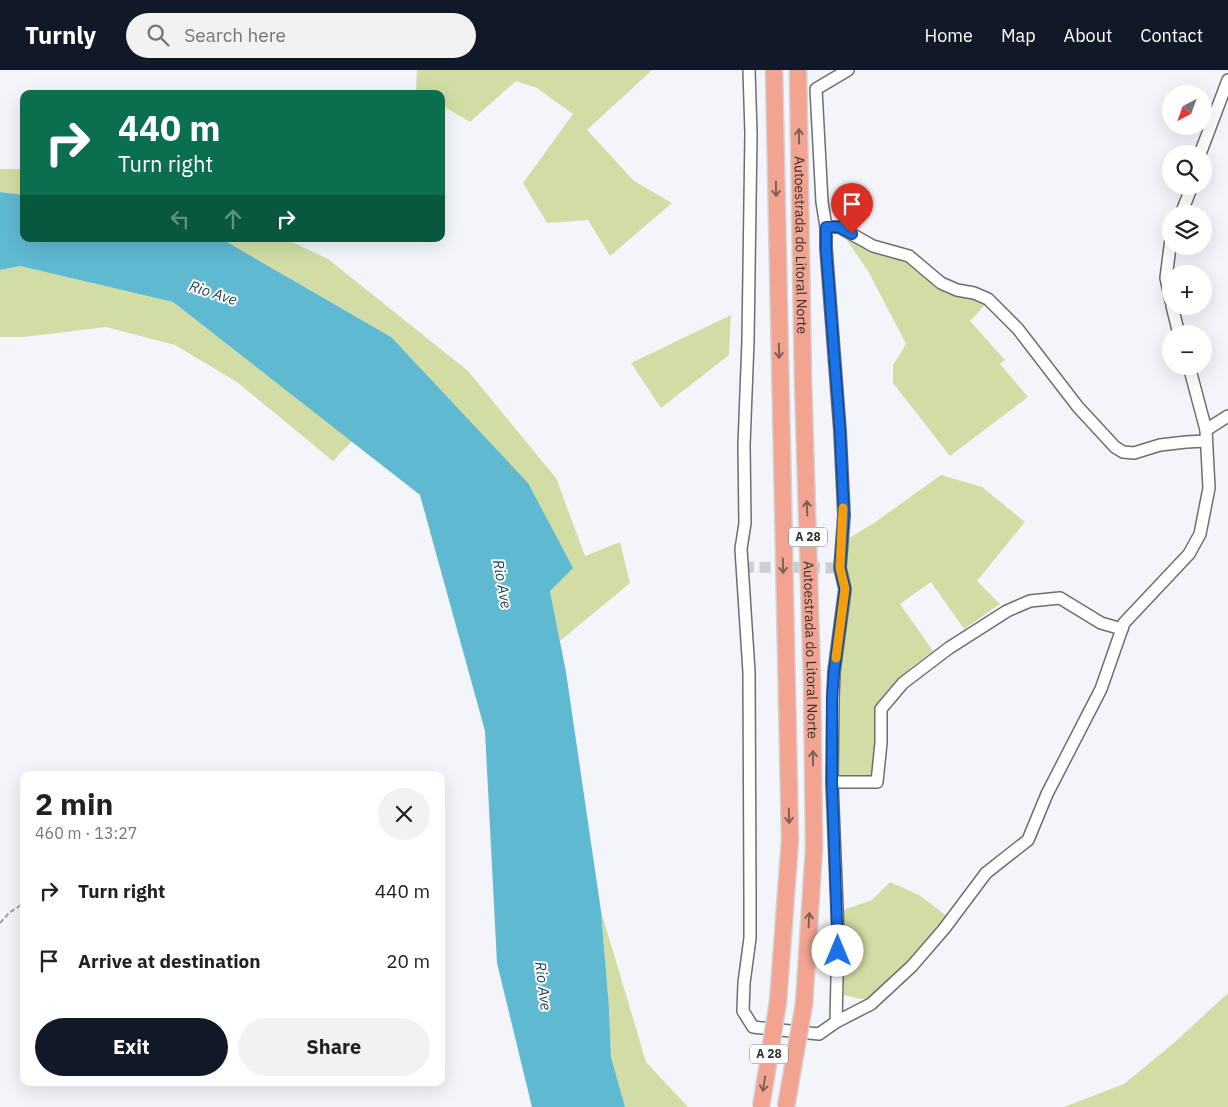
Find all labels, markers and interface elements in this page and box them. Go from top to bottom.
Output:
search box [126,13,476,58]
text: Turnly [25,19,96,51]
icon: search [144,21,172,49]
text: Search here [184,23,286,47]
text: Home [925,24,973,47]
text: Map [1001,24,1036,47]
text: About [1064,24,1112,47]
text: Contact [1140,24,1203,47]
north arrow [1162,85,1212,135]
map controls [1162,85,1212,375]
text: 440 m [118,105,221,151]
icon: right [35,110,100,175]
one-way arrow [794,128,804,144]
button: search [1162,145,1212,195]
text: Turn right [118,149,213,178]
street label: Autoestrada do Litoral Norte [790,156,811,335]
one-way arrow [771,180,781,196]
pin [831,183,873,234]
icon: arrive [838,190,866,218]
icon: left [166,205,194,233]
icon: ahead [219,205,247,233]
icon: right [272,205,300,233]
button: layers [1162,205,1212,255]
button: + [1162,265,1212,315]
water label: Rio Ave [187,276,240,309]
button: − [1162,325,1212,375]
one-way arrow [774,342,784,359]
one-way arrow [802,500,812,516]
road number: A 28 [789,528,827,547]
water label: Rio Ave [489,558,516,610]
one-way arrow [779,558,788,574]
street label: Autoestrada do Litoral Norte [799,561,822,739]
one-way arrow [808,750,818,766]
text: 2 min [35,784,113,823]
button: close [378,788,430,840]
one-way arrow [784,808,794,824]
text: 460 m · 13:27 [35,823,137,843]
icon: right [35,877,63,905]
text: Turn right [78,879,165,903]
text: 440 m [375,879,430,903]
one-way arrow [805,913,814,929]
position arrow [811,924,863,976]
icon: arrive [35,947,63,975]
text: Arrive at destination [78,949,261,973]
text: 20 m [386,949,430,973]
water label: Rio Ave [531,960,556,1012]
button: Exit [35,1018,228,1076]
button: Share [238,1018,430,1076]
road number: A 28 [750,1044,788,1064]
one-way arrow [759,1076,769,1092]

